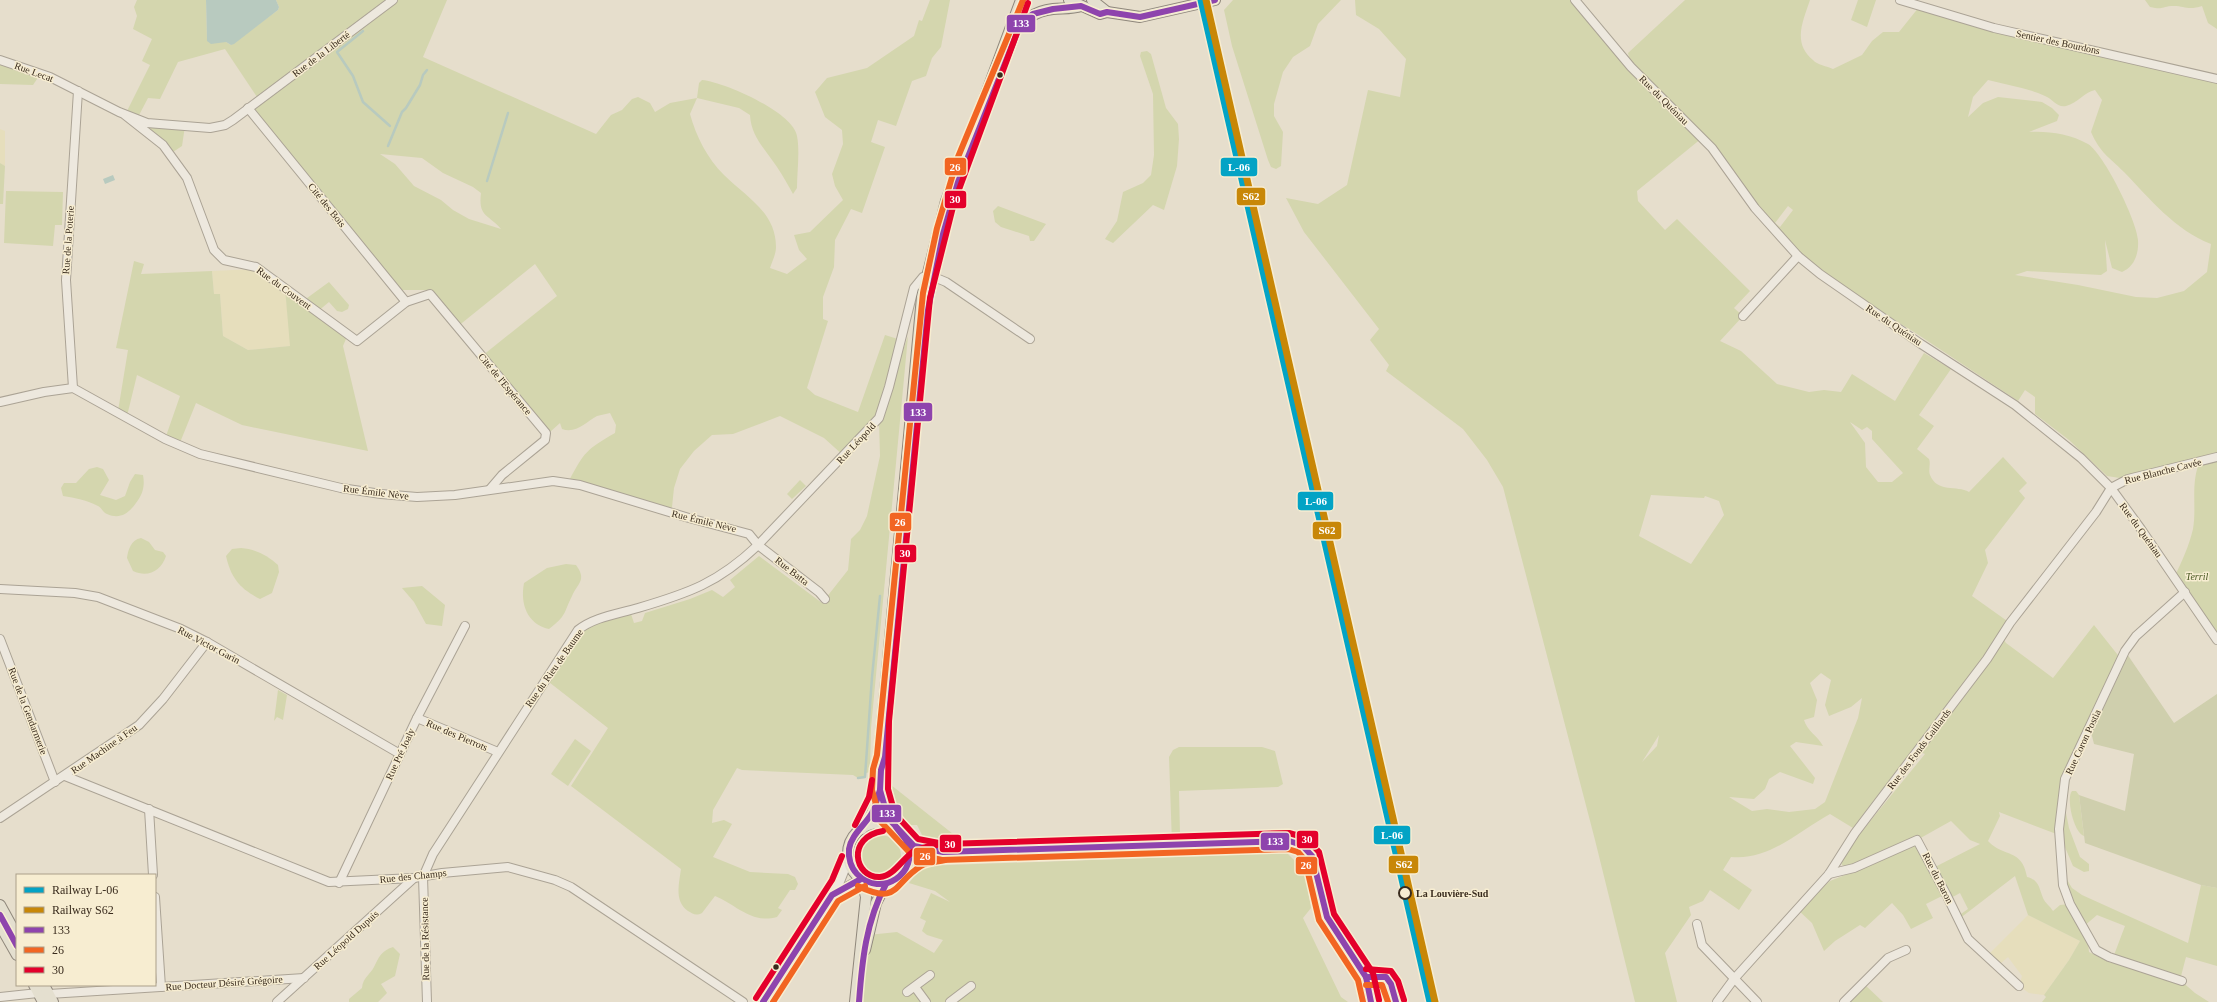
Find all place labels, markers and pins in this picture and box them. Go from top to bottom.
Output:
unlabelled marker [995,70,1005,80]
marker: La Louvière-Sud [1398,886,1412,900]
place label: La Louvière-Sud [1416,888,1489,899]
unlabelled marker [771,962,781,972]

